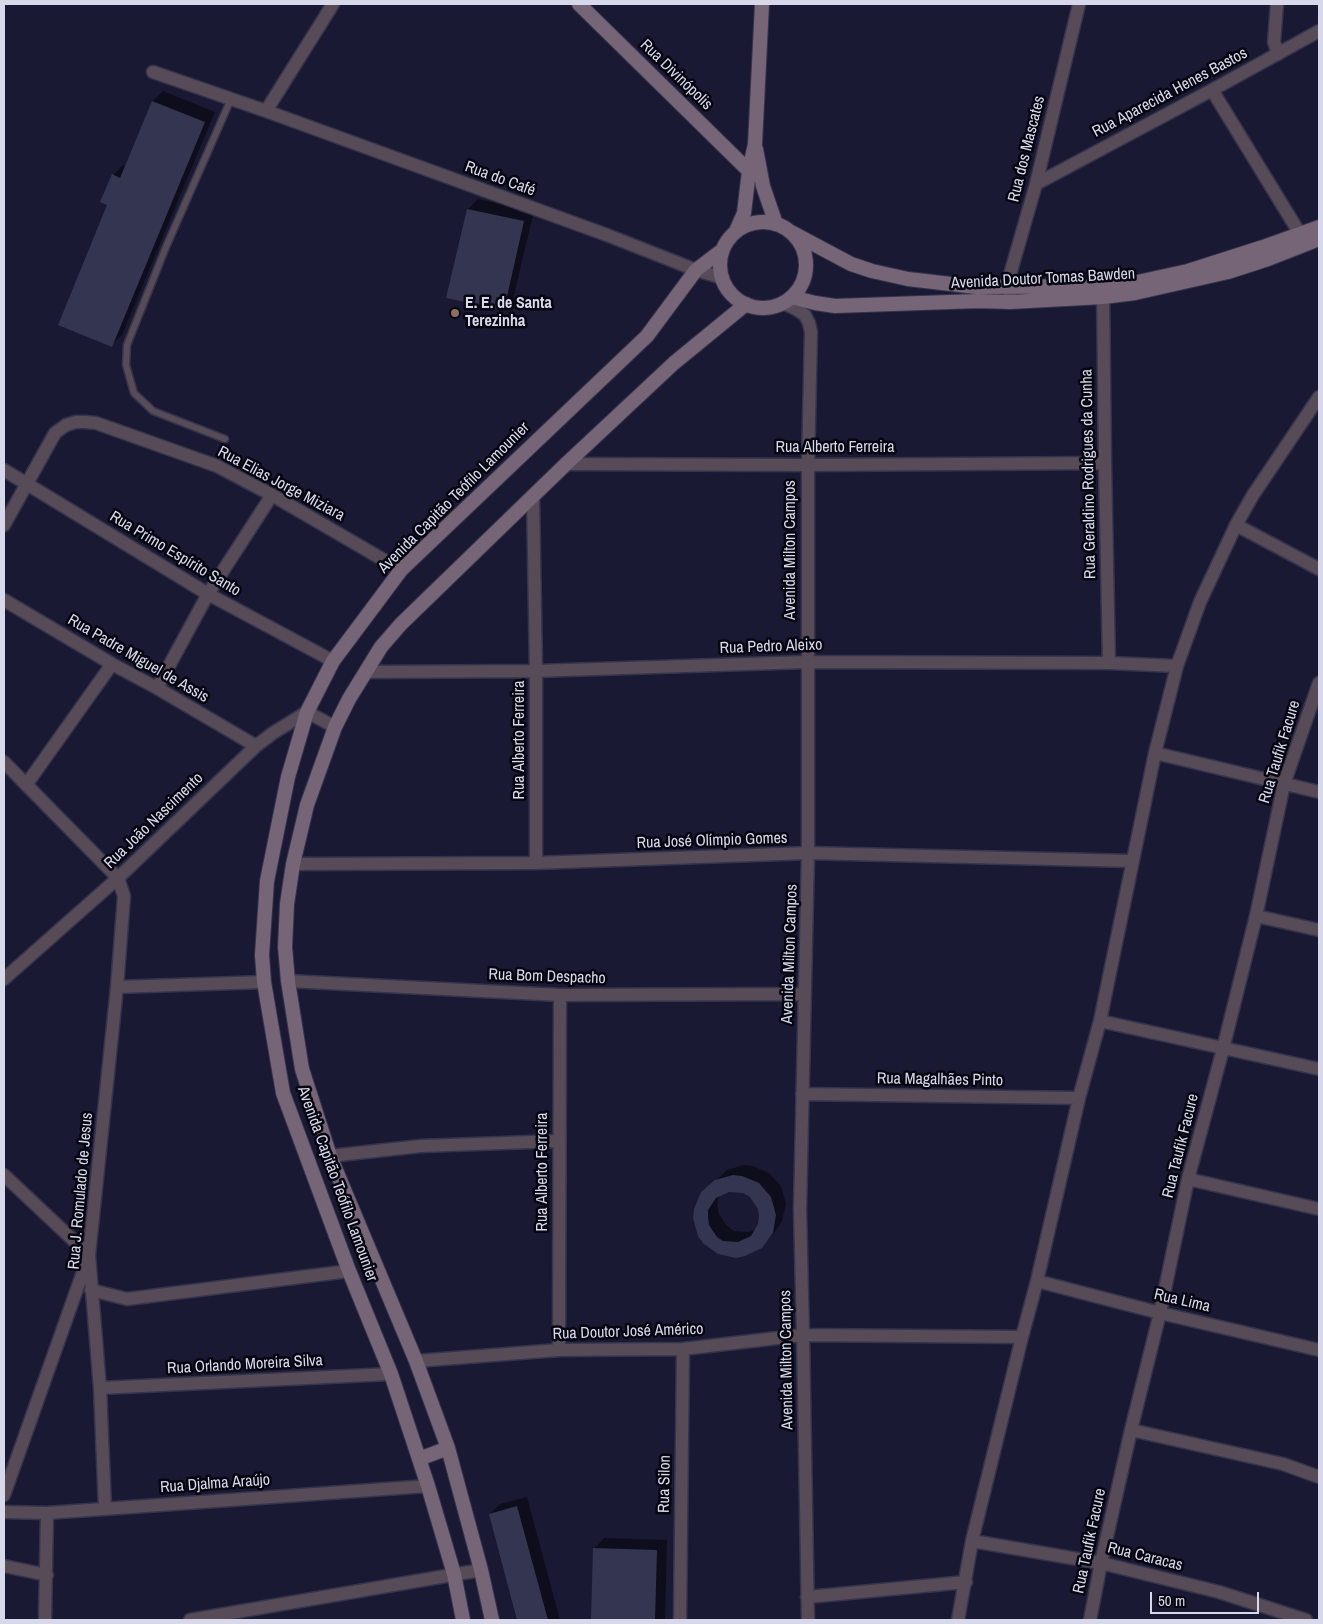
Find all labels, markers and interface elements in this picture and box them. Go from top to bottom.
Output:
street label: Rua Divinópolis [636,36,716,114]
street label: Rua Aparecida Henes Bastos [1089,44,1251,142]
street label: Rua dos Mascates [1005,94,1049,204]
street label: Rua do Café [462,157,538,201]
street label: Avenida Doutor Tomas Bawden [950,265,1136,293]
place label: E. E. de Santa Terezinha [465,294,552,332]
marker: E. E. de Santa Terezinha [449,307,461,319]
street label: Rua Geraldino Rodrigues da Cunha [1078,369,1100,579]
street label: Avenida Capitão Teófilo Lamounier [374,418,534,578]
street label: Rua Alberto Ferreira [776,438,894,458]
street label: Rua Elias Jorge Miziara [214,442,348,526]
street label: Avenida Milton Campos [781,480,801,620]
street label: Rua Primo Espírito Santo [106,507,244,601]
street label: Rua Padre Miguel de Assis [64,611,212,707]
street label: Rua Pedro Aleixo [719,636,823,658]
street label: Rua Alberto Ferreira [510,681,530,799]
street label: Rua Taufik Facure [1255,698,1305,806]
street label: Rua João Nascimento [101,769,207,873]
street label: Rua José Olímpio Gomes [636,829,788,853]
street label: Avenida Milton Campos [778,884,802,1024]
street label: Rua Bom Despacho [488,965,606,989]
street label: Rua Magalhães Pinto [877,1069,1003,1091]
street label: Avenida Capitão Teófilo Lamounier [293,1084,381,1284]
street label: Rua Taufik Facure [1159,1092,1203,1200]
street label: Rua J. Romulado de Jesus [65,1112,97,1270]
street label: Rua Alberto Ferreira [533,1113,553,1231]
street label: Rua Lima [1152,1285,1212,1317]
street label: Avenida Milton Campos [776,1290,798,1430]
street label: Rua Doutor José Américo [552,1320,704,1344]
street label: Rua Orlando Moreira Silva [167,1351,323,1379]
street label: Rua Silon [655,1455,675,1513]
street label: Rua Djalma Araújo [159,1471,271,1497]
street label: Rua Taufik Facure [1070,1487,1110,1595]
street label: Rua Caracas [1106,1538,1184,1576]
scale bar [1153,1582,1262,1614]
text: 50 m [1158,1590,1185,1611]

